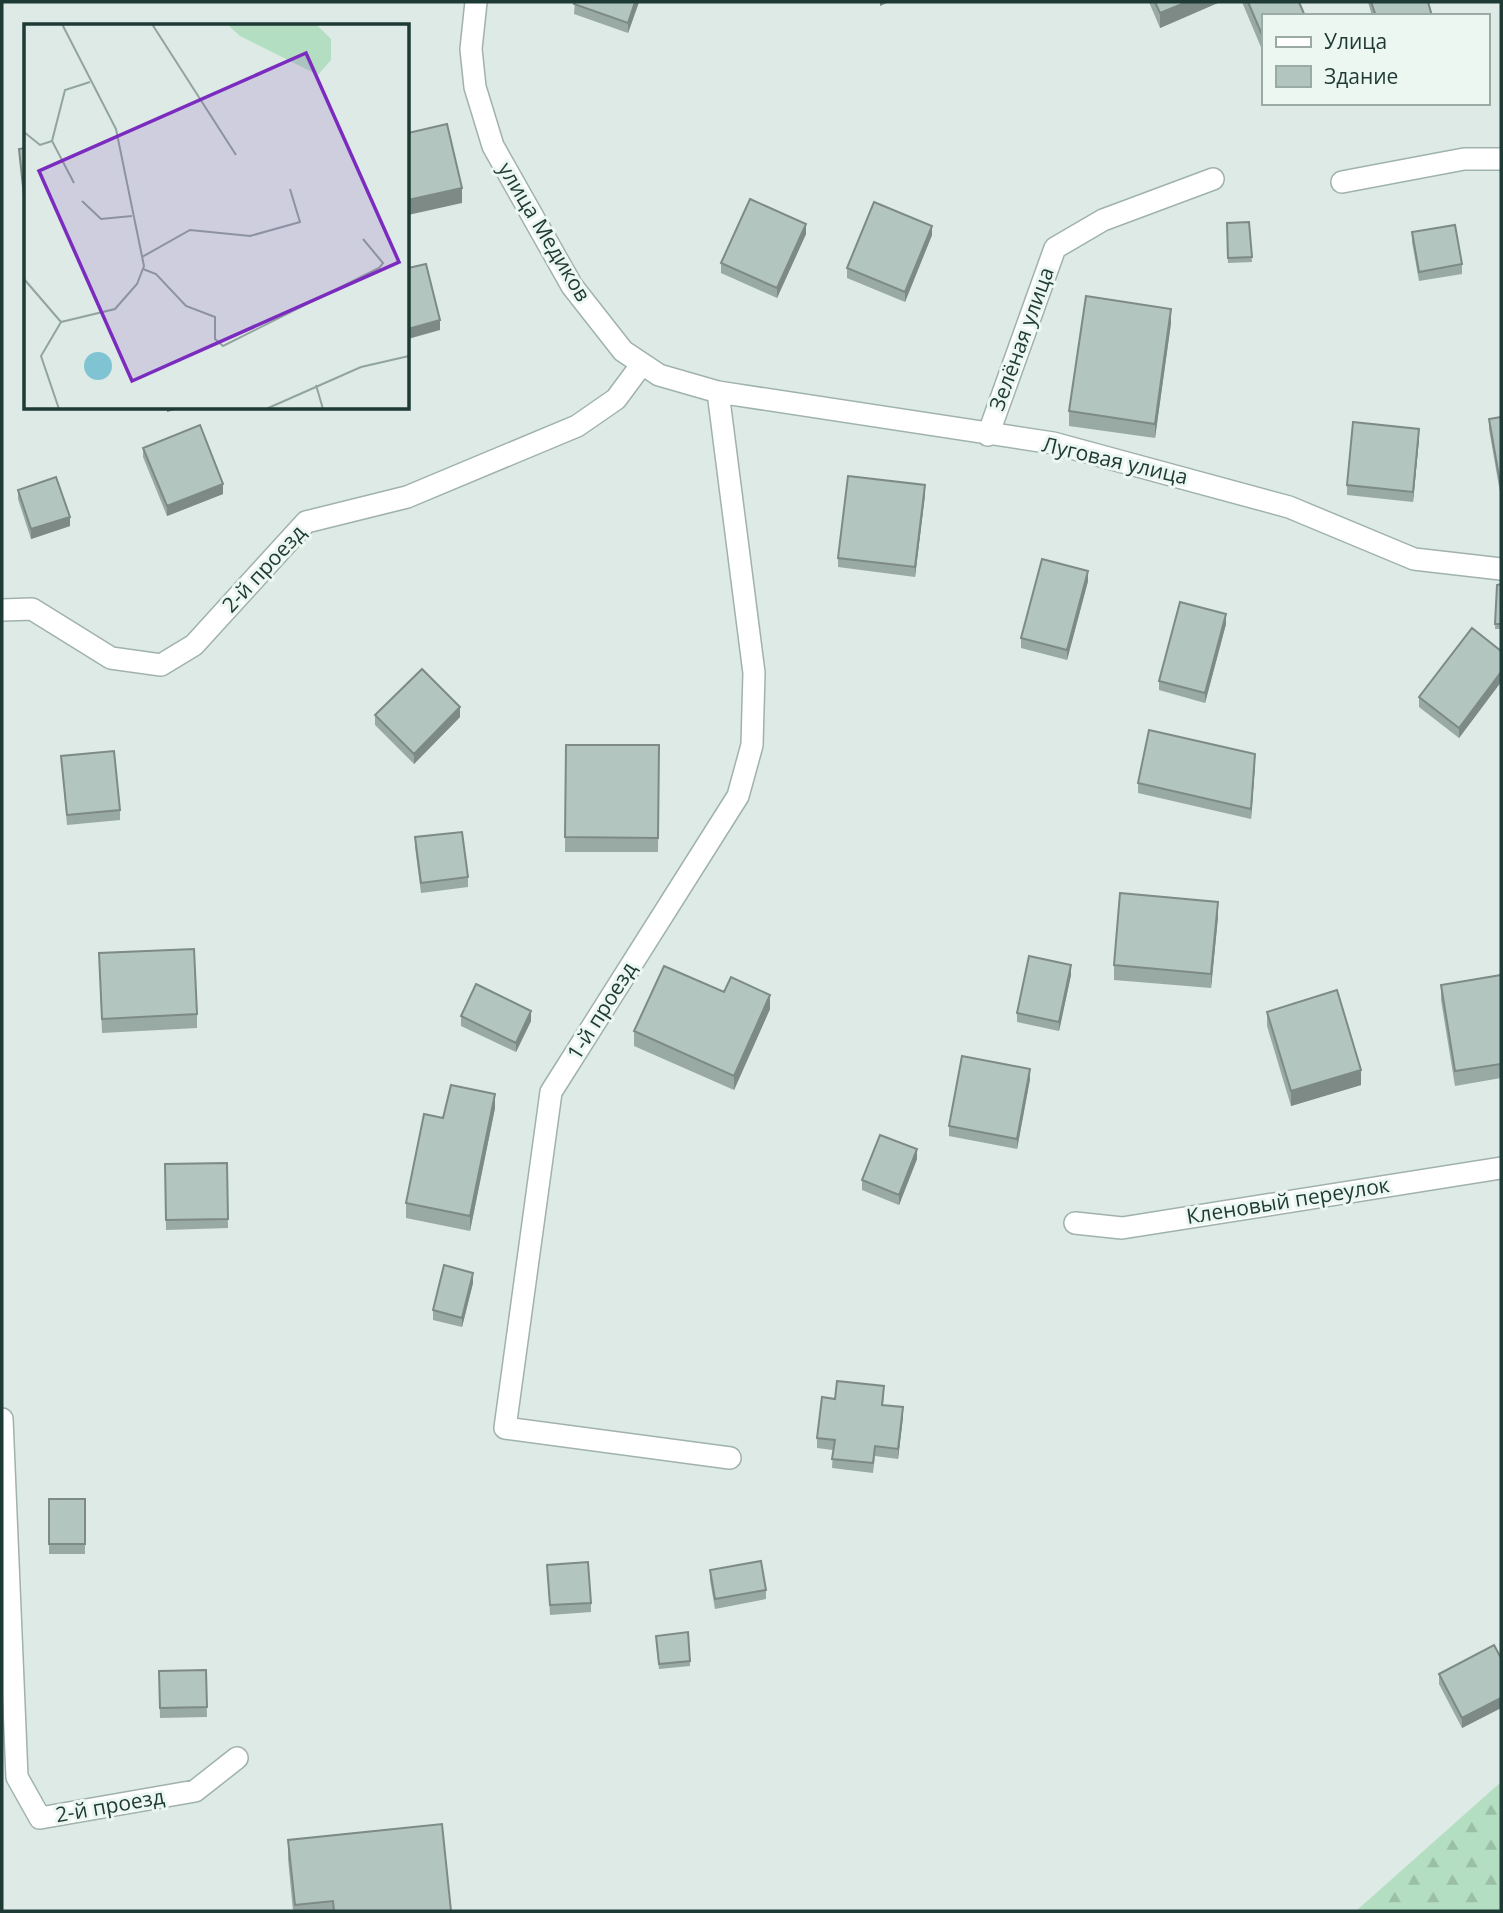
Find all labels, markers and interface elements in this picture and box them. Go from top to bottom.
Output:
legend [1262,14,1489,105]
inset map [24,24,410,410]
text: Улица [1324,27,1387,55]
text: Здание [1324,62,1398,90]
street label: улица Медиков [492,157,597,306]
street label: Зелёная улица [982,263,1060,414]
street label: Луговая улица [1040,430,1191,490]
street label: 2-й проезд [215,519,311,618]
street label: 1-й проезд [560,956,642,1065]
street label: Кленовый переулок [1184,1170,1391,1230]
street label: 2-й проезд [53,1782,166,1828]

